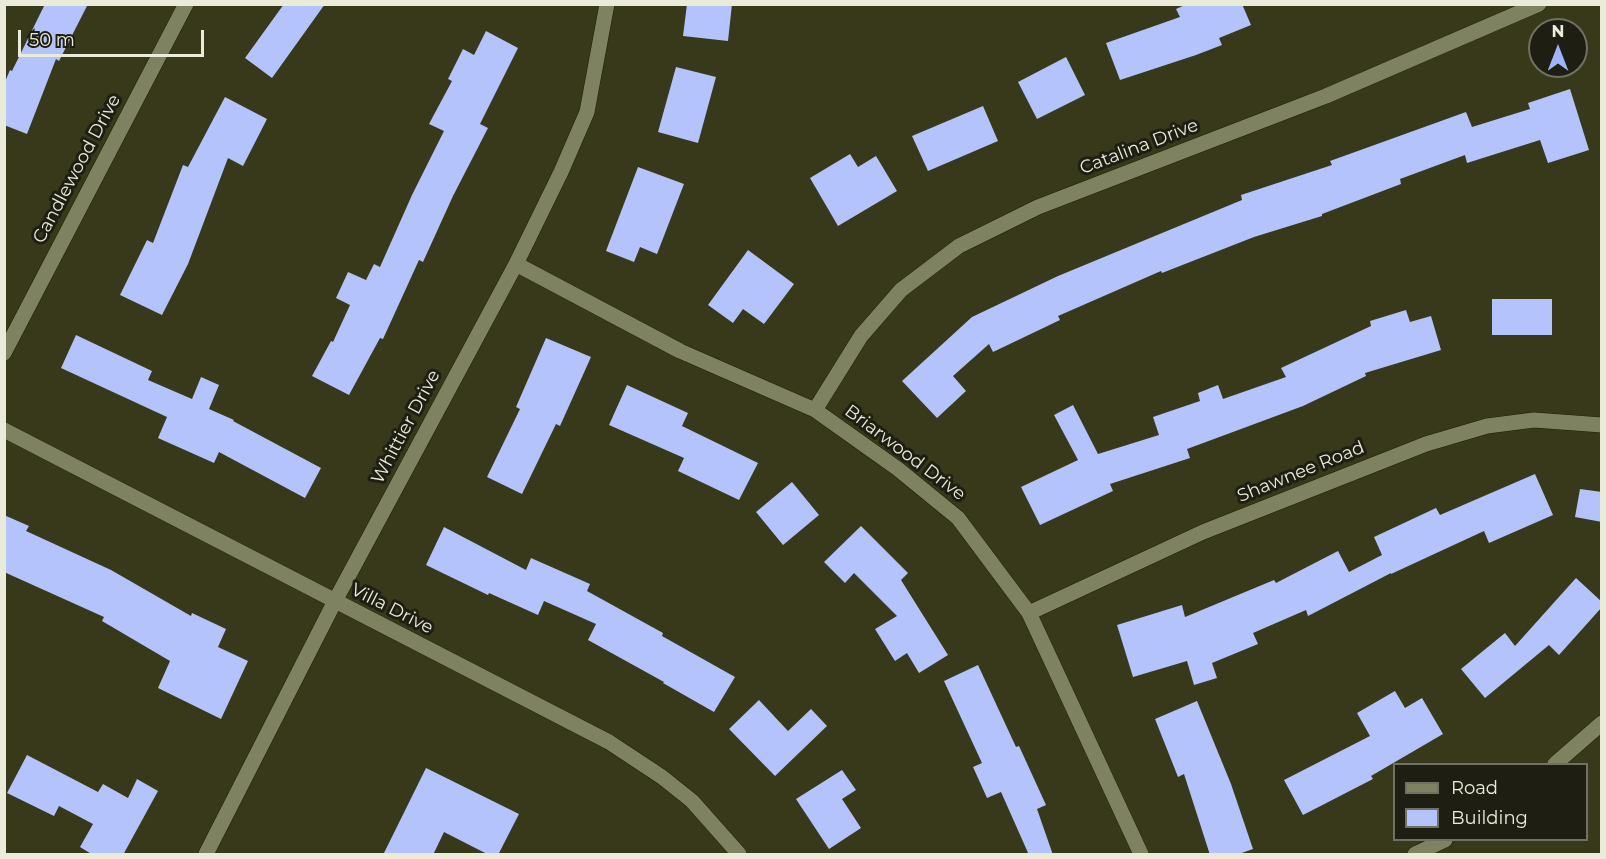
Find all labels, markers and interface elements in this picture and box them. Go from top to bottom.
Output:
scale bar [21,18,207,56]
north arrow [1528,18,1588,78]
text: N [1552,22,1564,41]
text: 50 m [29,29,75,51]
street label: Candlewood Drive [29,91,125,247]
street label: Catalina Drive [1077,114,1201,180]
street label: Whittier Drive [367,366,445,488]
street label: Briarwood Drive [840,401,970,505]
street label: Shawnee Road [1234,437,1368,507]
street label: Villa Drive [347,579,437,639]
legend [1393,763,1588,841]
text: Road [1451,777,1498,799]
text: Building [1451,807,1528,829]

